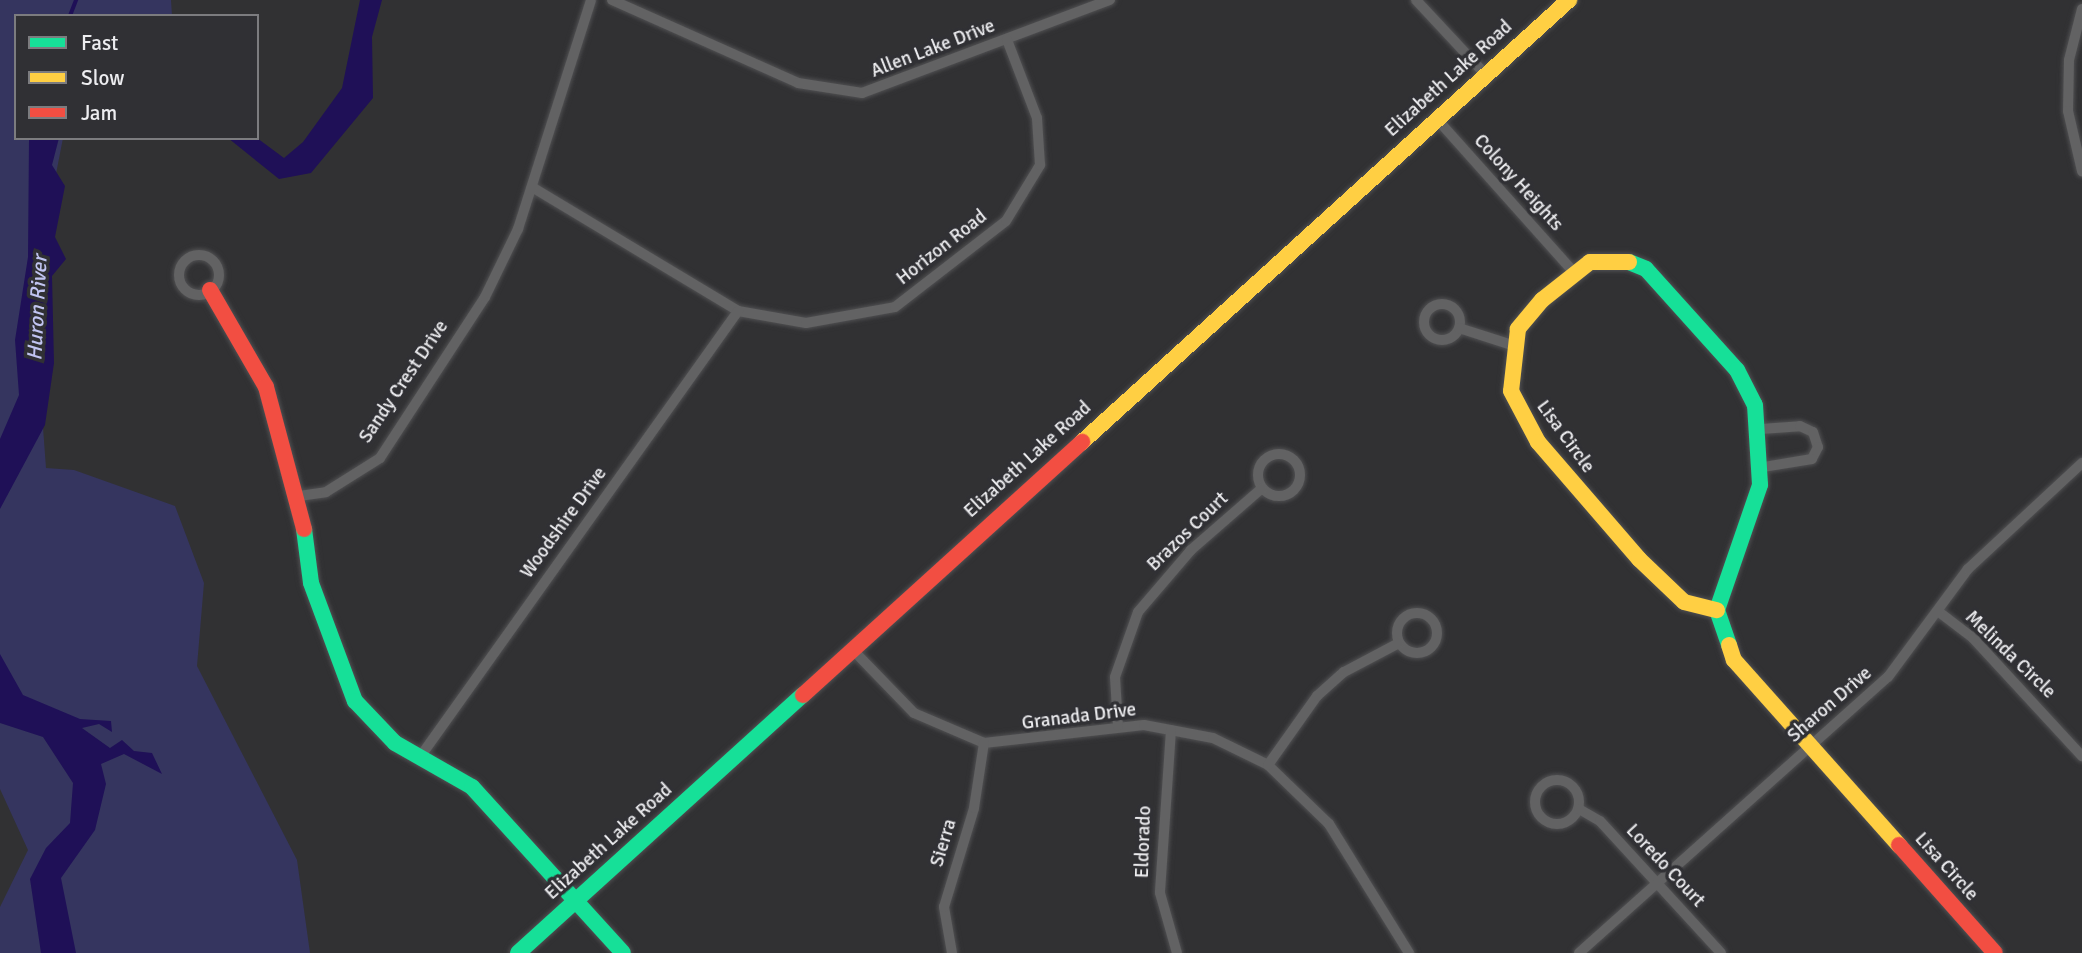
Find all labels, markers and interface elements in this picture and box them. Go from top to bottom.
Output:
legend [14,14,259,140]
street label: Allen Lake Drive [868,15,998,83]
street label: Elizabeth Lake Road [1381,16,1517,142]
text: Fast [81,30,118,56]
text: Slow [81,65,125,91]
text: Jam [81,100,117,126]
street label: Colony Heights [1469,130,1567,236]
street label: Horizon Road [892,206,992,290]
water label: Huron River [22,255,52,361]
street label: Sandy Crest Drive [355,316,453,448]
street label: Lisa Circle [1531,396,1599,478]
street label: Elizabeth Lake Road [960,397,1096,523]
street label: Woodshire Drive [516,463,612,583]
street label: Brazos Court [1143,488,1233,576]
street label: Melinda Circle [1960,606,2060,704]
street label: Sharon Drive [1783,662,1877,748]
street label: Granada Drive [1021,699,1137,735]
street label: Elizabeth Lake Road [541,779,677,905]
street label: Eldorado [1131,805,1157,879]
street label: Sierra [926,816,962,870]
street label: Loredo Court [1621,820,1709,912]
street label: Lisa Circle [1909,828,1983,906]

